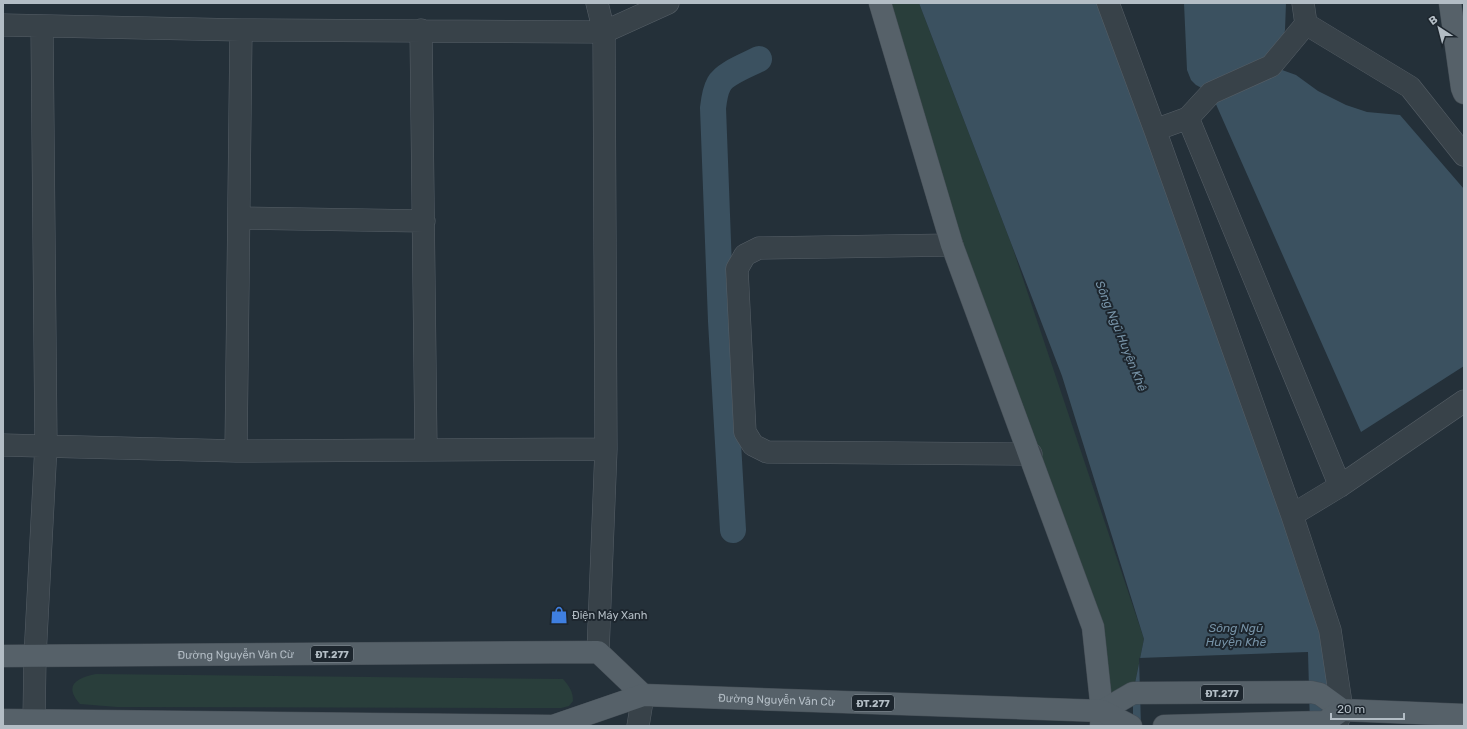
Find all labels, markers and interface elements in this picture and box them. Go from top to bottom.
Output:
north arrow [1419,8,1459,48]
text: B [1426,13,1441,28]
water label: Sông Ngũ Huyện Khê [1092,279,1150,394]
shop icon: Điện Máy Xanh [549,605,569,625]
place label: Điện Máy Xanh [572,609,647,622]
water label: Sông Ngũ Huyện Khê [1206,621,1267,649]
road number: ĐT.277 [311,646,353,662]
street label: Đường Nguyễn Văn Cừ [177,648,295,662]
road number: ĐT.277 [1201,685,1243,701]
street label: Đường Nguyễn Văn Cừ [718,692,836,709]
road number: ĐT.277 [852,695,894,711]
scale bar [1331,695,1404,721]
text: 20 m [1337,702,1365,716]

